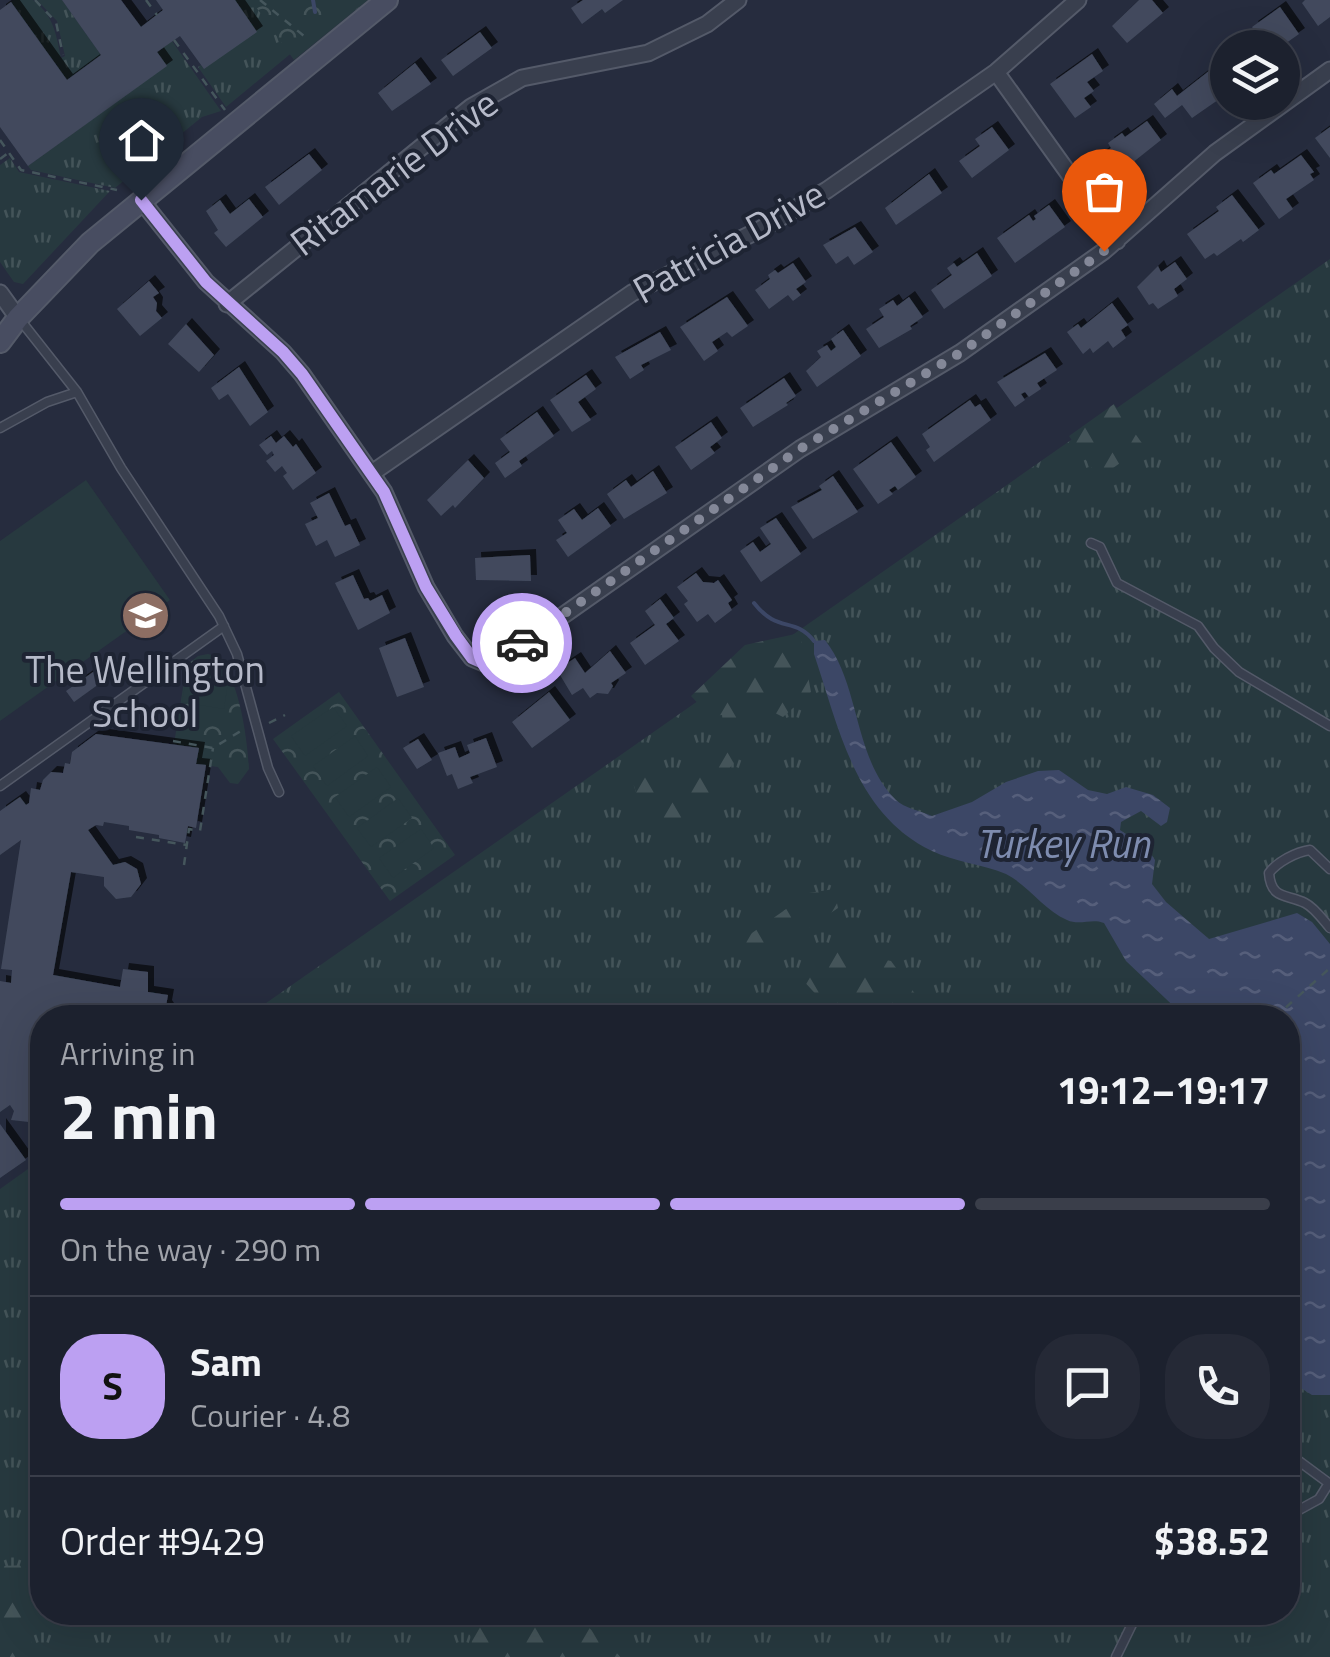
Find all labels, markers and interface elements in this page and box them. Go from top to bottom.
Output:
map controls [1210,30,1300,120]
button: layers [1210,30,1300,120]
street label: Ritamarie Drive [277,75,510,270]
pin [99,98,184,201]
icon: home [114,113,169,168]
pin [1062,149,1147,252]
street label: Patricia Drive [622,164,835,318]
icon: bag [1077,164,1132,219]
school or university icon: The Wellington School [119,590,171,642]
courier [472,593,572,693]
icon: car [495,616,550,671]
place label: The Wellington School [25,640,265,742]
water label: Turkey Run [976,813,1151,874]
text: Arriving in [60,1029,196,1077]
text: 19:12–19:17 [1057,1061,1270,1119]
text: 2 min [60,1065,218,1164]
text: On the way · 290 m [60,1225,321,1273]
text: Sam [190,1333,262,1391]
button: chat [1035,1334,1140,1439]
button: phone [1165,1334,1270,1439]
text: S [102,1357,123,1415]
text: Courier · 4.8 [190,1391,350,1439]
text: Order #9429 [60,1512,265,1570]
text: $38.52 [1154,1512,1270,1570]

